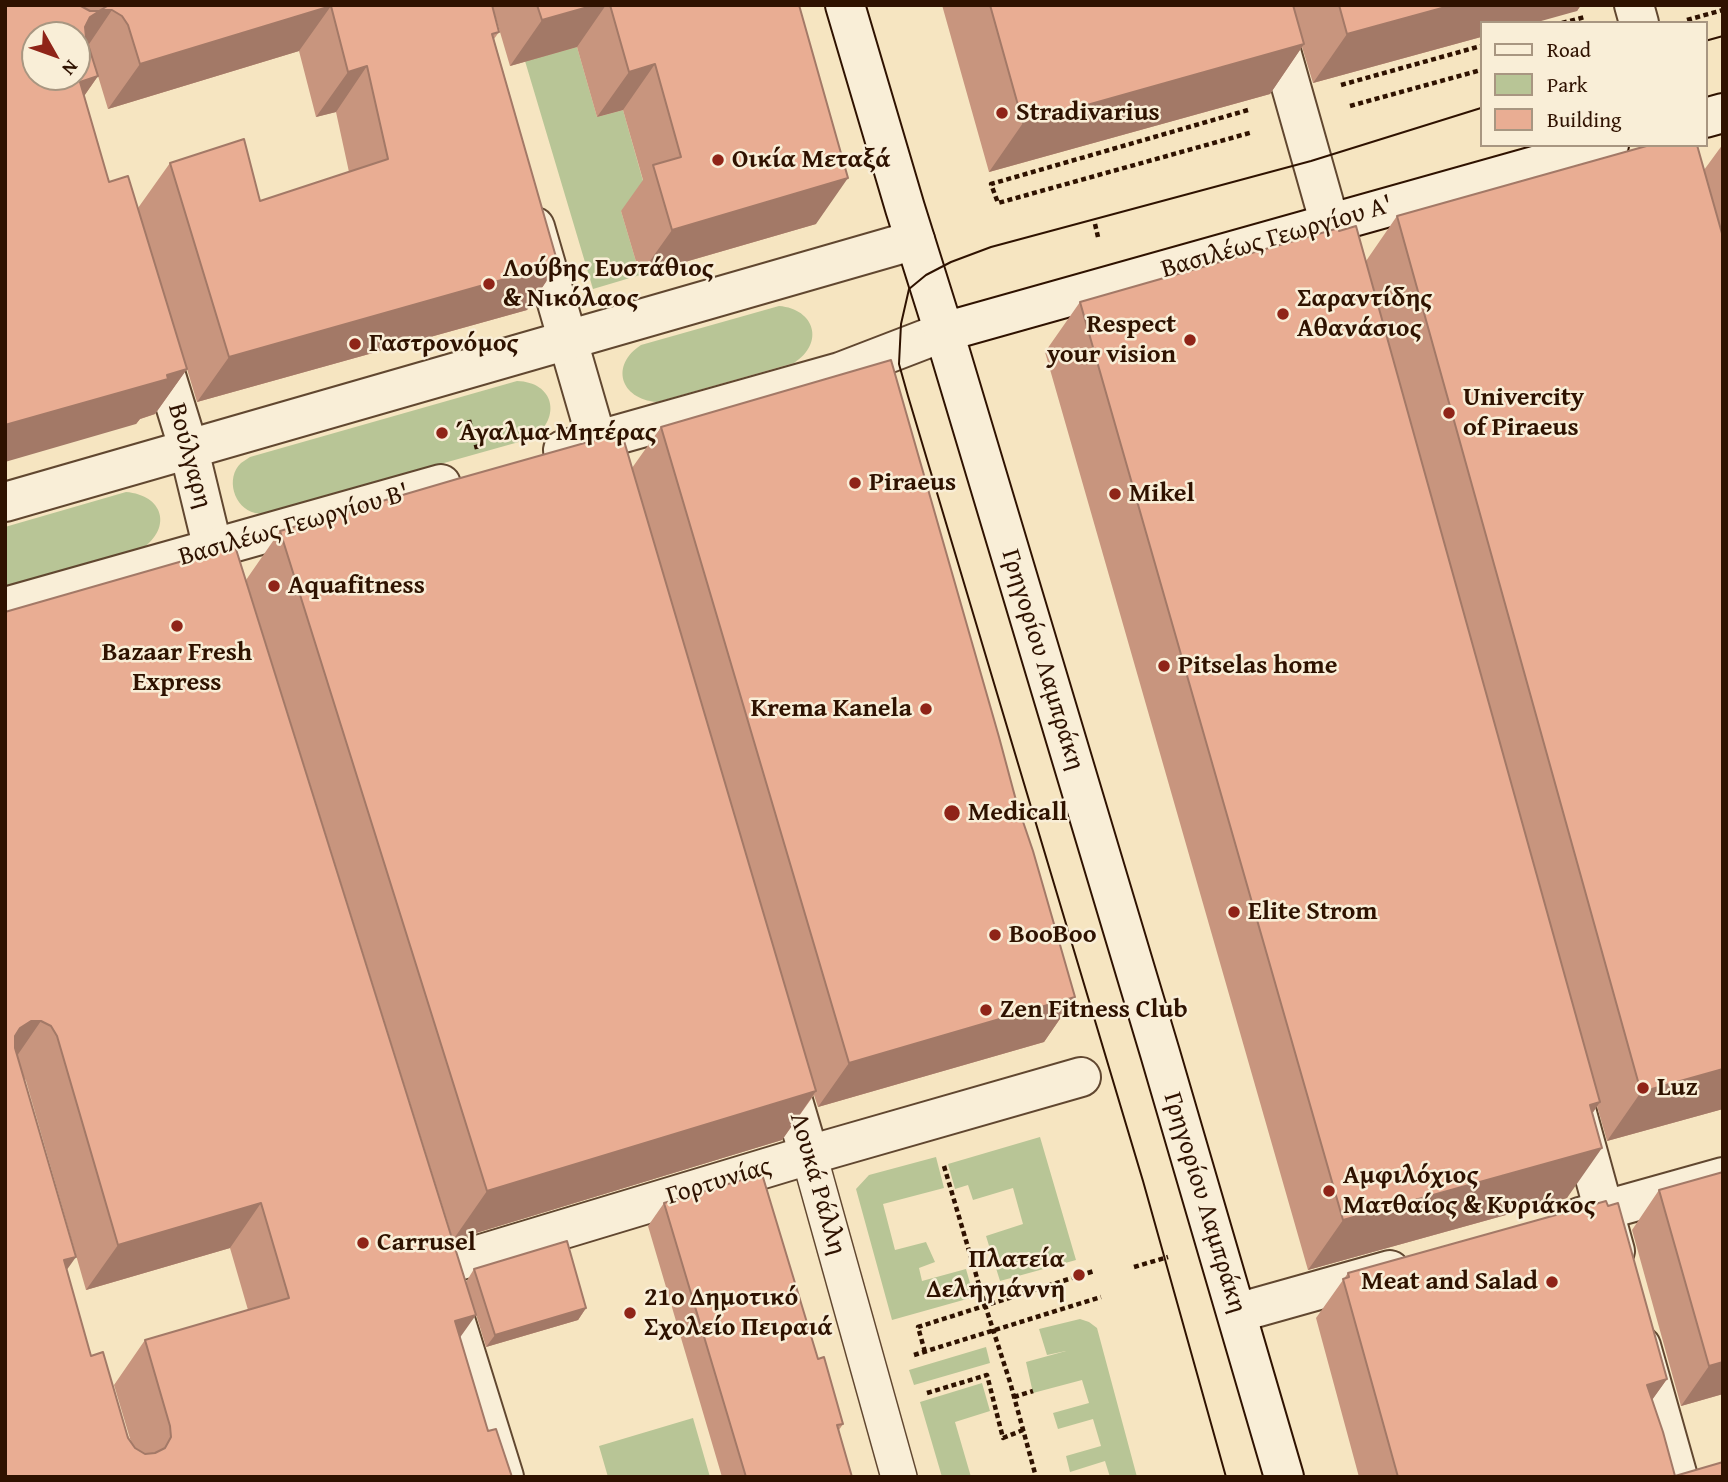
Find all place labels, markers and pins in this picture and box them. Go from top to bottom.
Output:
place label: Stradivarius [1016,97,1160,129]
marker: Stradivarius [994,105,1010,121]
place label: Οικία Μεταξά [732,144,891,176]
marker: Οικία Μεταξά [710,152,726,168]
place label: Λούβης Ευστάθιος & Νικόλαος [503,253,714,314]
marker: Λούβης Ευστάθιος & Νικόλαος [481,276,497,292]
place label: Σαραντίδης Αθανάσιος [1297,283,1432,344]
marker: Σαραντίδης Αθανάσιος [1275,306,1291,322]
place label: Respect your vision [1047,309,1176,370]
place label: Γαστρονόμος [369,328,519,360]
marker: Respect your vision [1182,332,1198,348]
marker: Γαστρονόμος [347,336,363,352]
place label: Univercity of Piraeus [1463,382,1584,444]
marker: Univercity of Piraeus [1441,405,1457,421]
place label: Άγαλμα Μητέρας [456,417,657,449]
marker: Άγαλμα Μητέρας [434,425,450,441]
place label: Piraeus [869,467,956,499]
marker: Piraeus [847,475,863,491]
place label: Mikel [1129,478,1195,510]
marker: Mikel [1107,486,1123,502]
place label: Aquafitness [288,570,425,602]
marker: Aquafitness [266,578,282,594]
marker: Bazaar Fresh Express [169,618,185,634]
place label: Bazaar Fresh Express [102,637,252,698]
place label: Pitselas home [1178,650,1338,682]
marker: Pitselas home [1156,658,1172,674]
place label: Krema Kanela [751,693,912,725]
marker: Krema Kanela [918,701,934,717]
place label: Medicall [968,797,1068,829]
marker: Medicall [942,803,962,823]
place label: Elite Strom [1248,896,1378,928]
marker: Elite Strom [1226,904,1242,920]
place label: BooBoo [1009,919,1096,951]
marker: BooBoo [987,927,1003,943]
place label: Zen Fitness Club [1000,994,1188,1026]
marker: Zen Fitness Club [978,1002,994,1018]
place label: Luz [1657,1072,1698,1104]
marker: Luz [1635,1080,1651,1096]
place label: Αμφιλόχιος Ματθαίος & Κυριάκος [1343,1160,1596,1222]
marker: Αμφιλόχιος Ματθαίος & Κυριάκος [1321,1183,1337,1199]
place label: Carrusel [377,1227,476,1259]
marker: Carrusel [355,1235,371,1251]
place label: Πλατεία Δεληγιάννη [927,1244,1065,1306]
place label: Meat and Salad [1361,1266,1538,1298]
marker: Πλατεία Δεληγιάννη [1071,1267,1087,1283]
marker: Meat and Salad [1544,1274,1560,1290]
place label: 21ο Δημοτικό Σχολείο Πειραιά [644,1282,833,1344]
marker: 21ο Δημοτικό Σχολείο Πειραιά [622,1305,638,1321]

